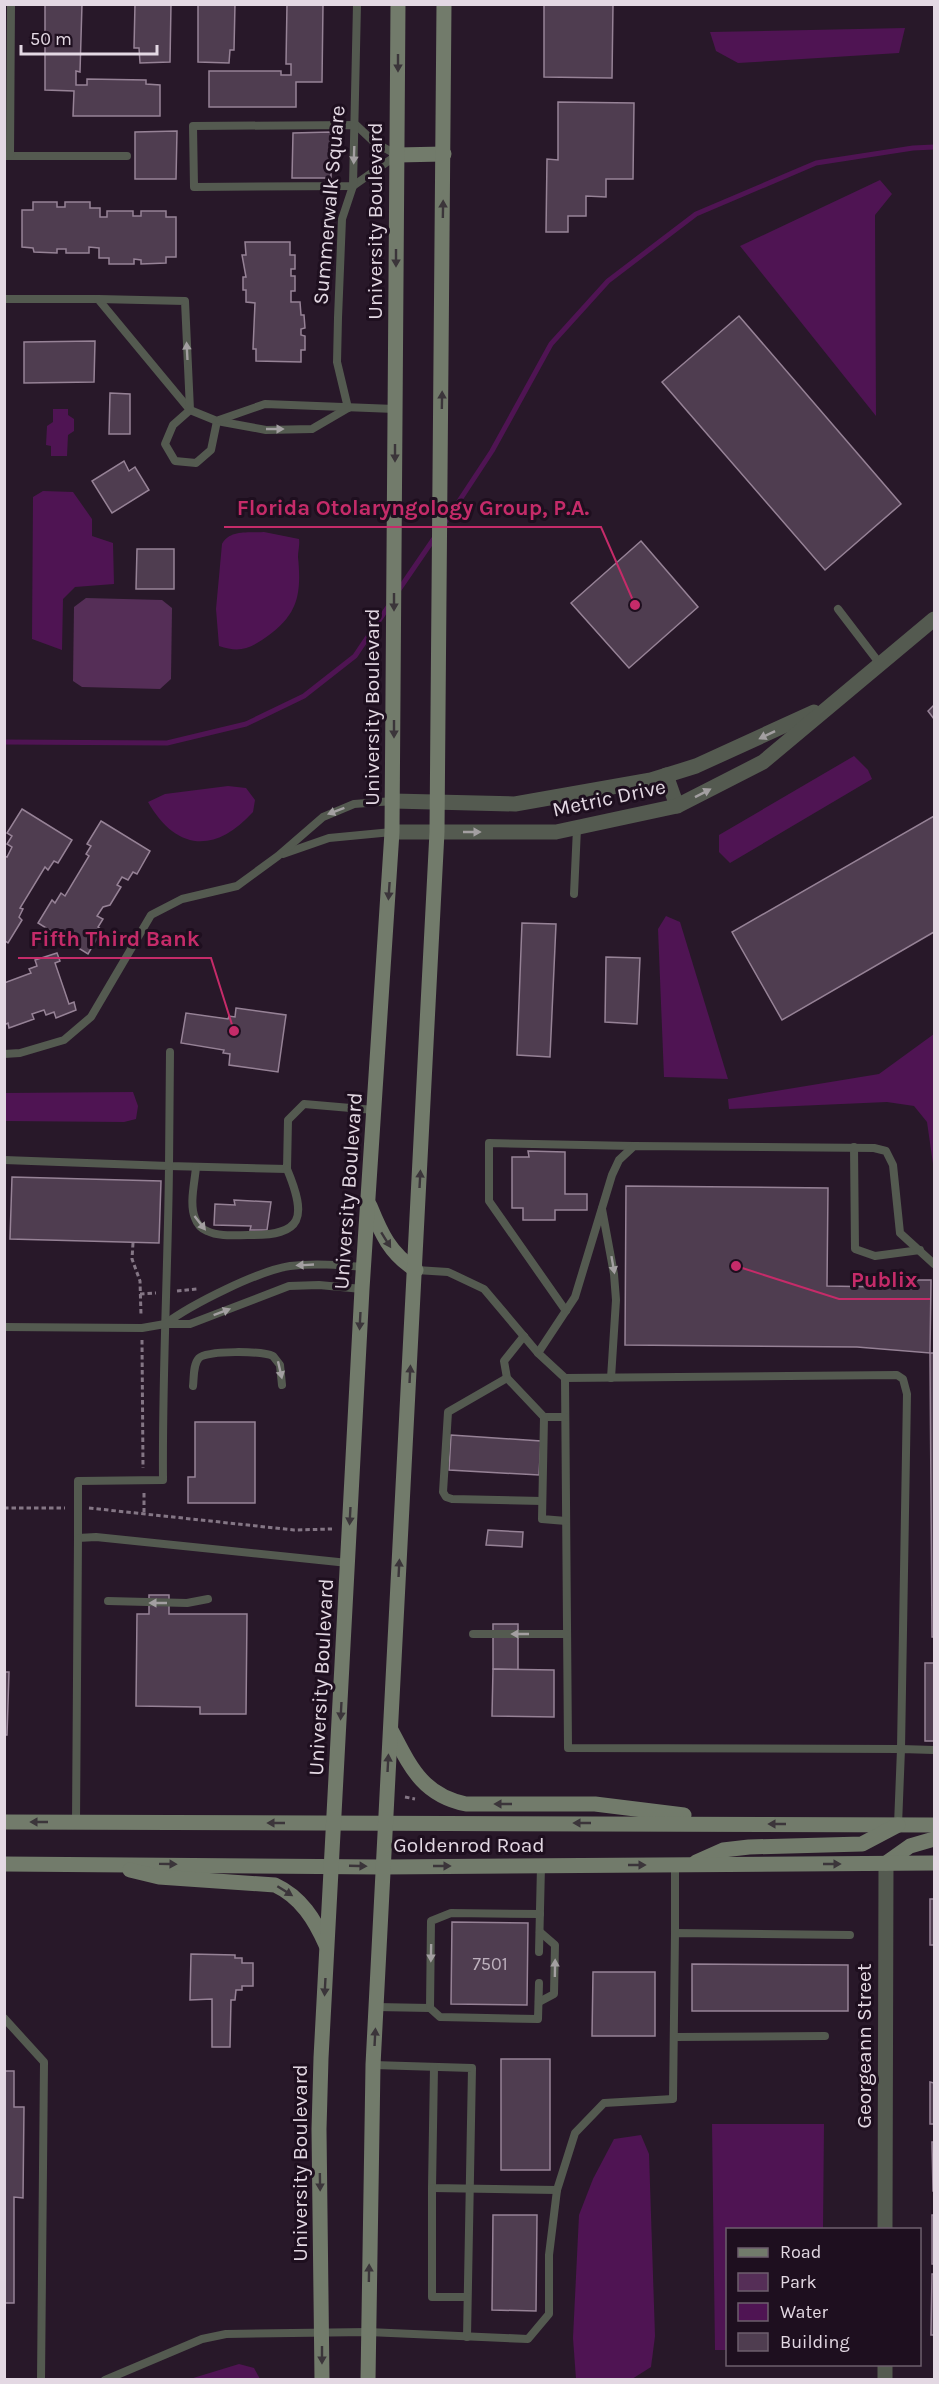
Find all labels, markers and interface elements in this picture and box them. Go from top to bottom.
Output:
scale bar [21,18,158,56]
text: 50 m [30,28,72,50]
one-way arrow [393,53,403,72]
street label: Summerwalk Square [308,104,350,306]
street label: University Boulevard [363,122,387,320]
one-way arrow [350,146,359,165]
one-way arrow [438,200,448,219]
one-way arrow [391,248,401,267]
one-way arrow [183,342,192,361]
one-way arrow [437,390,446,409]
one-way arrow [266,424,285,434]
one-way arrow [390,443,400,462]
callout: Florida Otolaryngology Group, P.A. [224,487,601,527]
text: Florida Otolaryngology Group, P.A. [237,495,589,521]
one-way arrow [389,592,399,611]
street label: University Boulevard [360,608,384,806]
one-way arrow [389,720,399,739]
one-way arrow [758,729,776,739]
street label: Metric Drive [550,774,668,822]
one-way arrow [694,788,712,798]
one-way arrow [327,807,345,816]
one-way arrow [462,827,481,837]
one-way arrow [384,881,393,900]
callout: Fifth Third Bank [18,918,211,958]
text: Fifth Third Bank [30,926,200,952]
street label: University Boulevard [329,1092,367,1290]
one-way arrow [415,1169,424,1188]
one-way arrow [194,1215,206,1231]
one-way arrow [380,1232,391,1248]
one-way arrow [609,1256,618,1275]
callout: Publix [839,1259,930,1299]
one-way arrow [296,1261,315,1270]
text: Publix [851,1267,917,1293]
one-way arrow [213,1307,231,1317]
one-way arrow [356,1312,365,1331]
one-way arrow [275,1361,285,1379]
one-way arrow [405,1364,414,1383]
one-way arrow [346,1507,355,1526]
one-way arrow [394,1559,404,1578]
street label: University Boulevard [304,1578,338,1776]
one-way arrow [149,1598,168,1608]
one-way arrow [511,1629,530,1639]
one-way arrow [336,1701,345,1720]
one-way arrow [384,1753,393,1772]
one-way arrow [493,1799,512,1809]
one-way arrow [30,1817,49,1827]
one-way arrow [267,1818,286,1828]
one-way arrow [572,1818,591,1828]
one-way arrow [767,1819,786,1829]
street label: Goldenrod Road [393,1833,545,1857]
one-way arrow [158,1859,177,1869]
one-way arrow [822,1859,841,1869]
one-way arrow [627,1860,646,1870]
one-way arrow [348,1862,367,1871]
one-way arrow [432,1862,451,1871]
one-way arrow [276,1885,293,1896]
one-way arrow [426,1943,436,1962]
house number: 7501 [472,1953,508,1975]
one-way arrow [550,1959,560,1978]
street label: Georgeann Street [852,1963,876,2129]
one-way arrow [320,1977,330,1996]
one-way arrow [370,2027,379,2046]
street label: University Boulevard [288,2064,312,2262]
one-way arrow [315,2172,325,2191]
legend [726,2228,921,2366]
text: Road [780,2241,821,2263]
one-way arrow [364,2264,374,2283]
text: Park [780,2271,817,2293]
text: Water [780,2301,828,2323]
text: Building [780,2331,850,2353]
one-way arrow [317,2346,327,2365]

